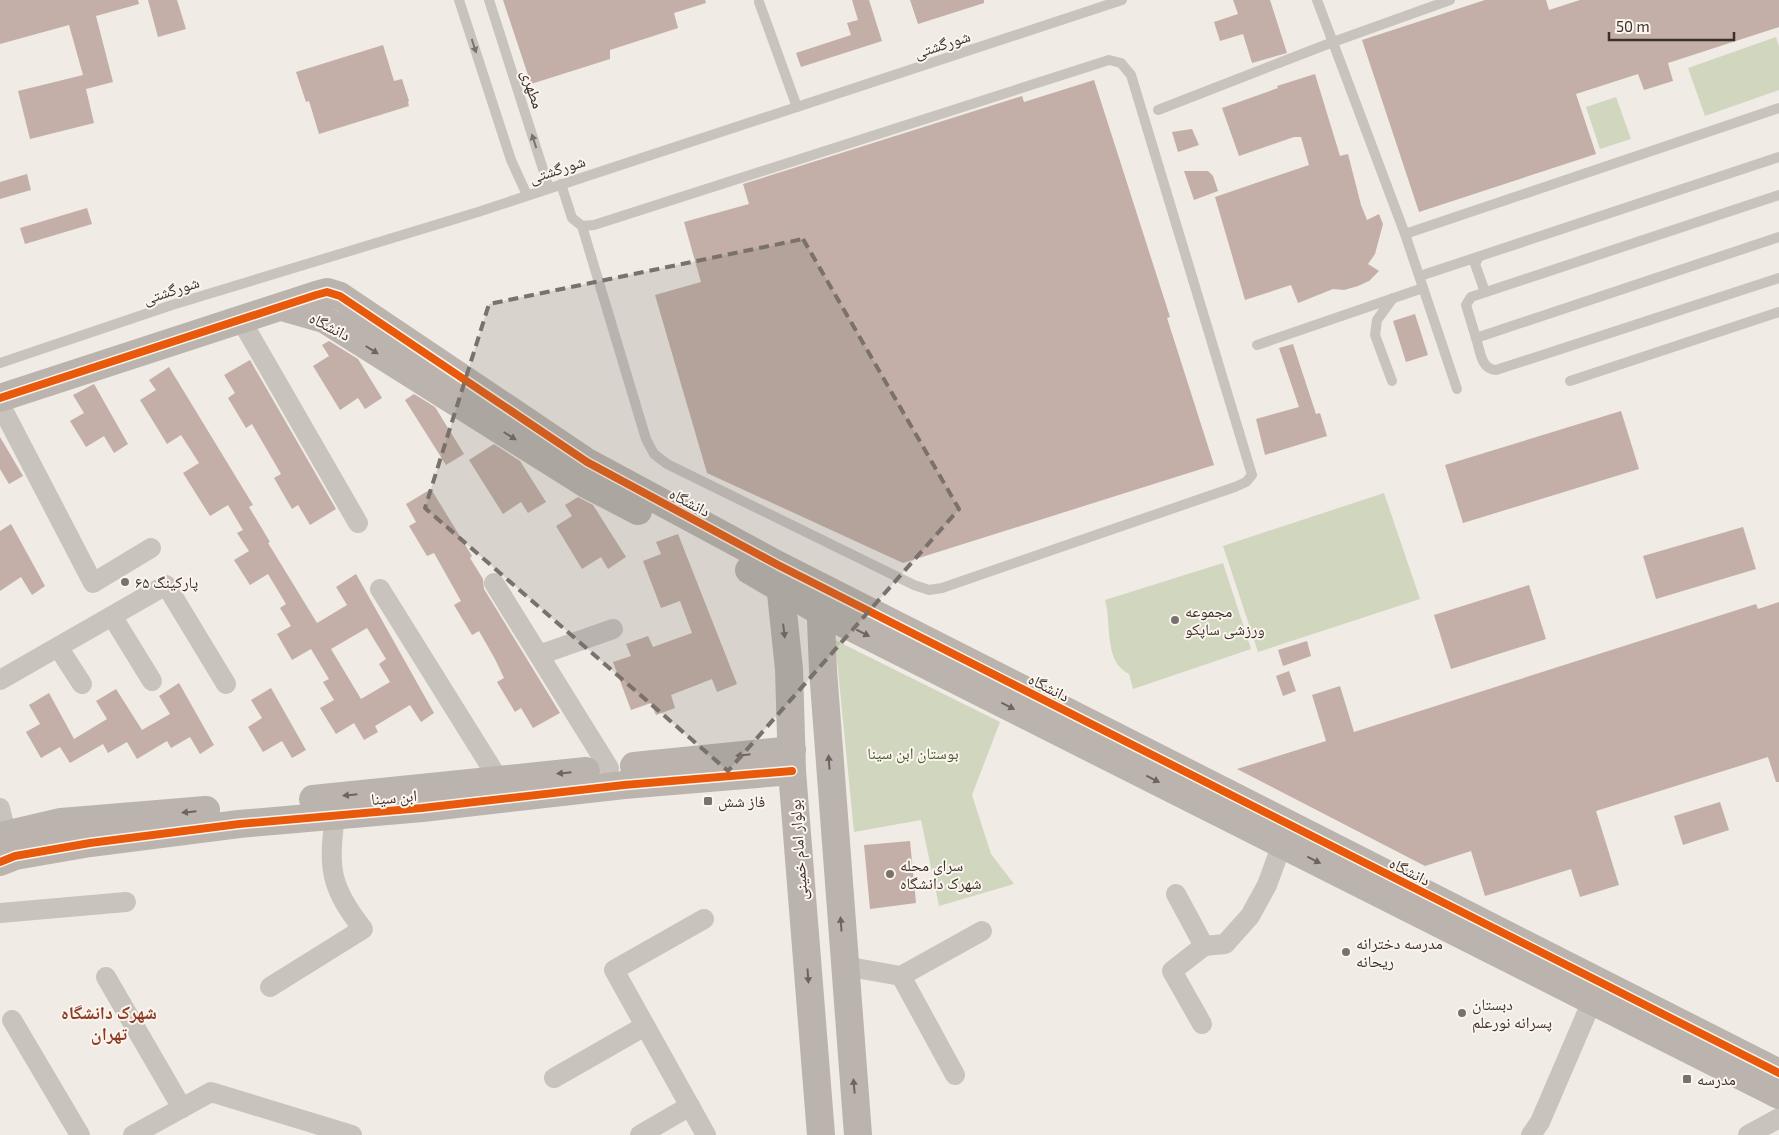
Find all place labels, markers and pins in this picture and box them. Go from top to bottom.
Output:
place label: پارکینگ ۶۵ [135,572,198,592]
marker: پارکینگ ۶۵ [119,576,131,588]
place label: مجموعه ورزشی ساپکو [1185,601,1265,640]
marker: مجموعه ورزشی ساپکو [1169,614,1181,626]
place label: فاز شش [718,791,765,812]
marker: فاز شش [702,795,714,807]
place label: سرای محله شهرک دانشگاه [900,855,982,893]
marker: سرای محله شهرک دانشگاه [884,868,896,880]
place label: مدرسه دخترانه ریحانه [1356,933,1443,971]
marker: مدرسه دخترانه ریحانه [1340,946,1352,958]
place label: دبستان پسرانه نورعلم [1472,994,1552,1033]
marker: دبستان پسرانه نورعلم [1456,1007,1468,1019]
place label: مدرسه [1697,1069,1736,1089]
marker: مدرسه [1681,1073,1693,1085]

